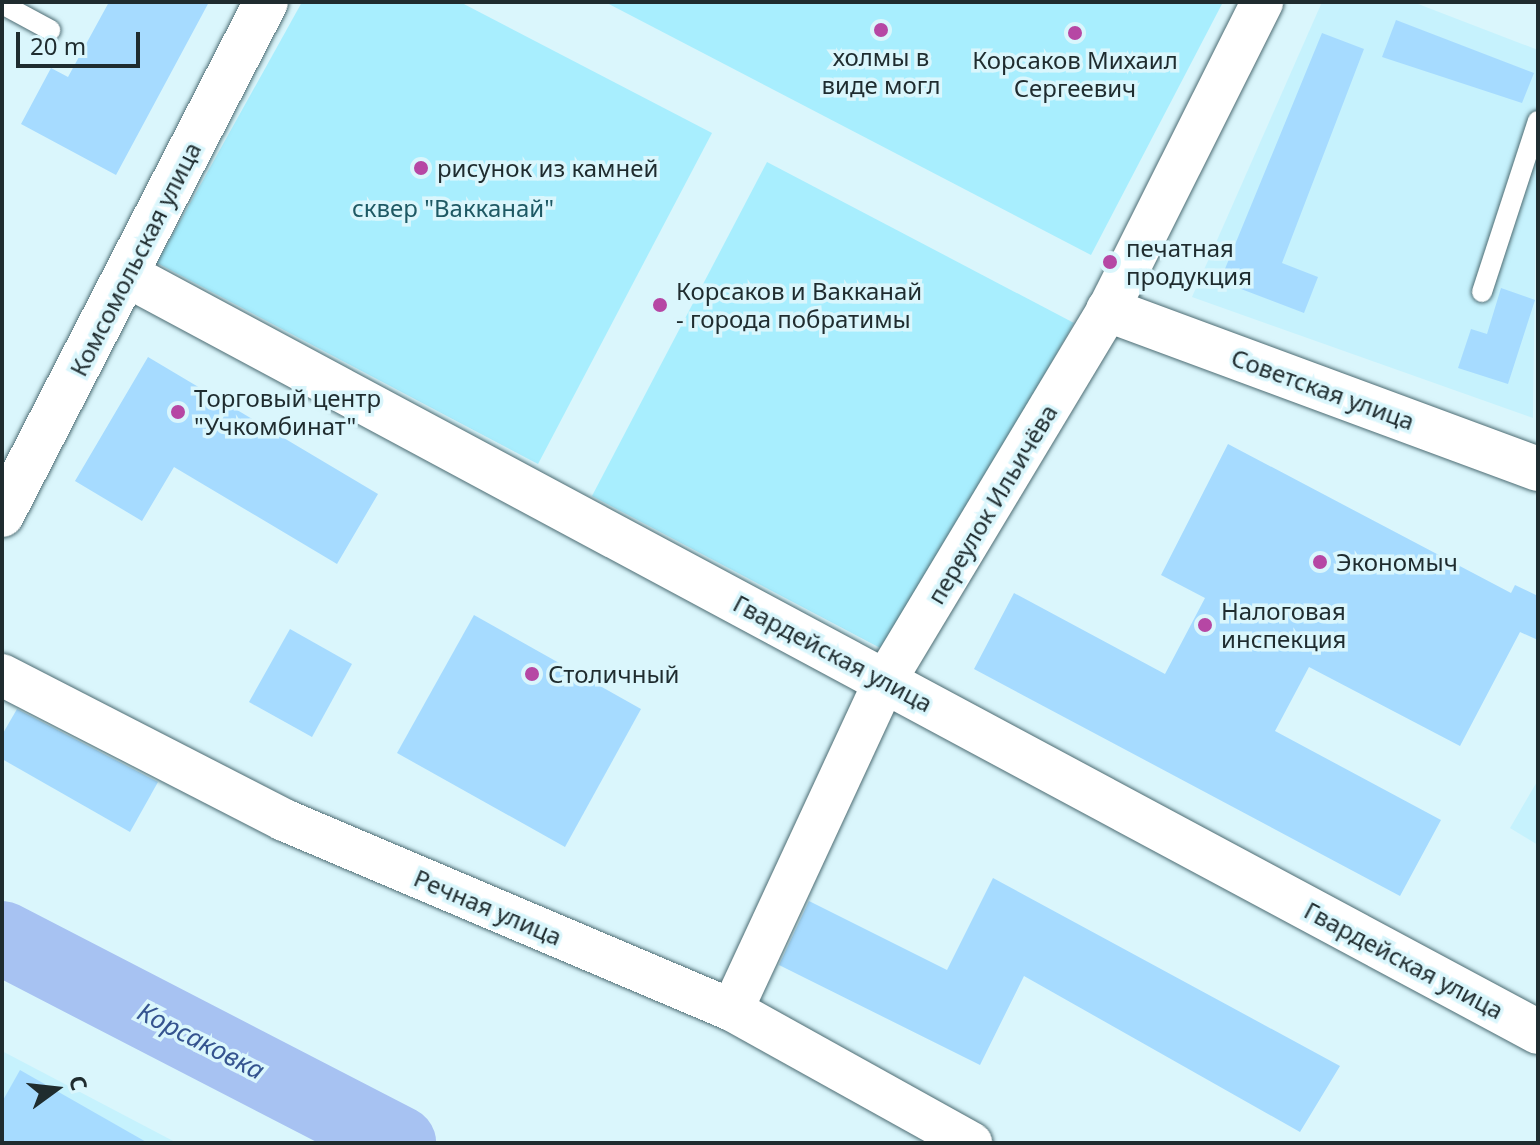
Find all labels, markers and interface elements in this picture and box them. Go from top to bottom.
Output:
scale bar [20,16,144,66]
marker: холмы в виде могл [872,21,890,39]
marker: Корсаков Михаил Сергеевич [1066,24,1084,42]
text: 20 m [30,29,86,62]
place label: холмы в виде могл [821,43,941,99]
place label: Корсаков Михаил Сергеевич [972,46,1178,102]
street label: Комсомольская улица [63,137,207,381]
place label: рисунок из камней [437,154,658,182]
marker: рисунок из камней [412,159,430,177]
park label: сквер "Вакканай" [352,194,554,222]
place label: печатная продукция [1126,234,1252,290]
marker: печатная продукция [1101,253,1119,271]
place label: Корсаков и Вакканай - города побратимы [676,277,922,333]
marker: Корсаков и Вакканай - города побратимы [651,296,669,314]
street label: Советская улица [1228,343,1418,435]
place label: Торговый центр "Учкомбинат" [194,384,381,440]
street label: переулок Ильичёва [921,399,1063,609]
marker: Торговый центр "Учкомбинат" [169,403,187,421]
place label: Экономыч [1336,548,1458,576]
marker: Экономыч [1311,553,1329,571]
street label: Гвардейская улица [729,588,937,718]
place label: Налоговая инспекция [1221,597,1346,653]
marker: Налоговая инспекция [1196,616,1214,634]
place label: Столичный [548,660,680,688]
marker: Столичный [523,665,541,683]
street label: Речная улица [410,863,566,951]
street label: Гвардейская улица [1300,895,1508,1025]
water label: Корсаковка [133,996,269,1086]
north arrow [16,1049,96,1129]
text: С [63,1072,96,1094]

